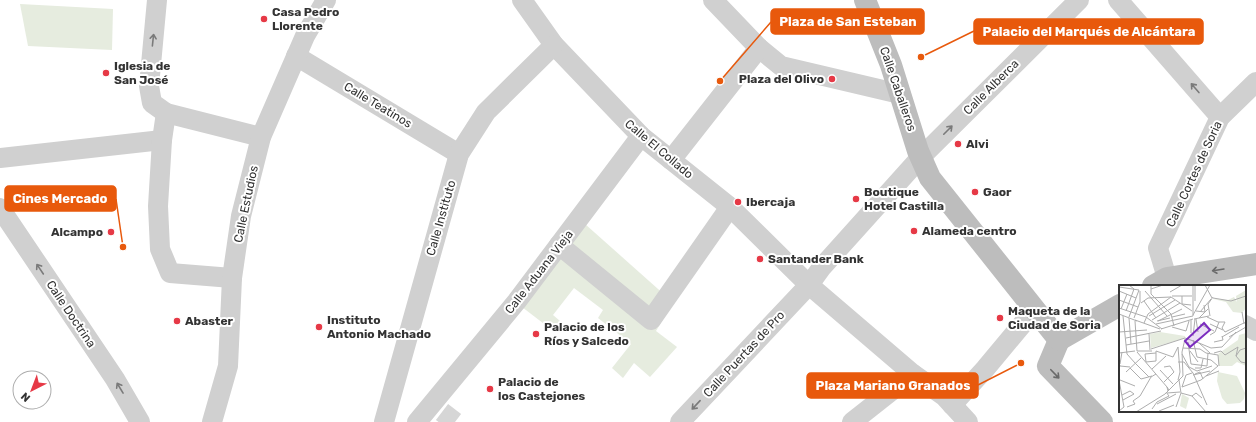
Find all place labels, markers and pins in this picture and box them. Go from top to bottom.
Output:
place label: Casa Pedro Llorente [272,5,339,33]
callout: Plaza de San Esteban [771,9,924,34]
marker: Casa Pedro Llorente [259,14,269,24]
callout: Palacio del Marqués de Alcántara [974,19,1203,44]
place label: Iglesia de San José [114,59,170,87]
marker: Iglesia de San José [101,68,111,78]
place label: Plaza del Olivo [739,72,824,86]
marker: Plaza del Olivo [827,74,837,84]
place label: Alvi [966,137,989,151]
marker: Alvi [953,139,963,149]
place label: Boutique Hotel Castilla [864,185,944,213]
place label: Gaor [983,185,1012,199]
callout: Cines Mercado [5,186,116,211]
marker: Gaor [970,187,980,197]
marker: Boutique Hotel Castilla [851,194,861,204]
place label: Ibercaja [746,195,795,209]
marker: Ibercaja [733,197,743,207]
place label: Alameda centro [922,224,1017,238]
place label: Alcampo [51,225,103,239]
marker: Alameda centro [909,226,919,236]
marker: Alcampo [106,227,116,237]
place label: Santander Bank [768,252,864,266]
marker: Santander Bank [755,254,765,264]
place label: Maqueta de la Ciudad de Soria [1008,304,1101,332]
place label: Instituto Antonio Machado [327,313,431,341]
marker: Maqueta de la Ciudad de Soria [995,313,1005,323]
place label: Abaster [185,314,234,328]
marker: Abaster [172,316,182,326]
place label: Palacio de los Ríos y Salcedo [544,320,629,348]
marker: Instituto Antonio Machado [314,322,324,332]
marker: Palacio de los Ríos y Salcedo [531,329,541,339]
callout: Plaza Mariano Granados [807,373,978,398]
place label: Palacio de los Castejones [498,375,586,403]
marker: Palacio de los Castejones [485,384,495,394]

